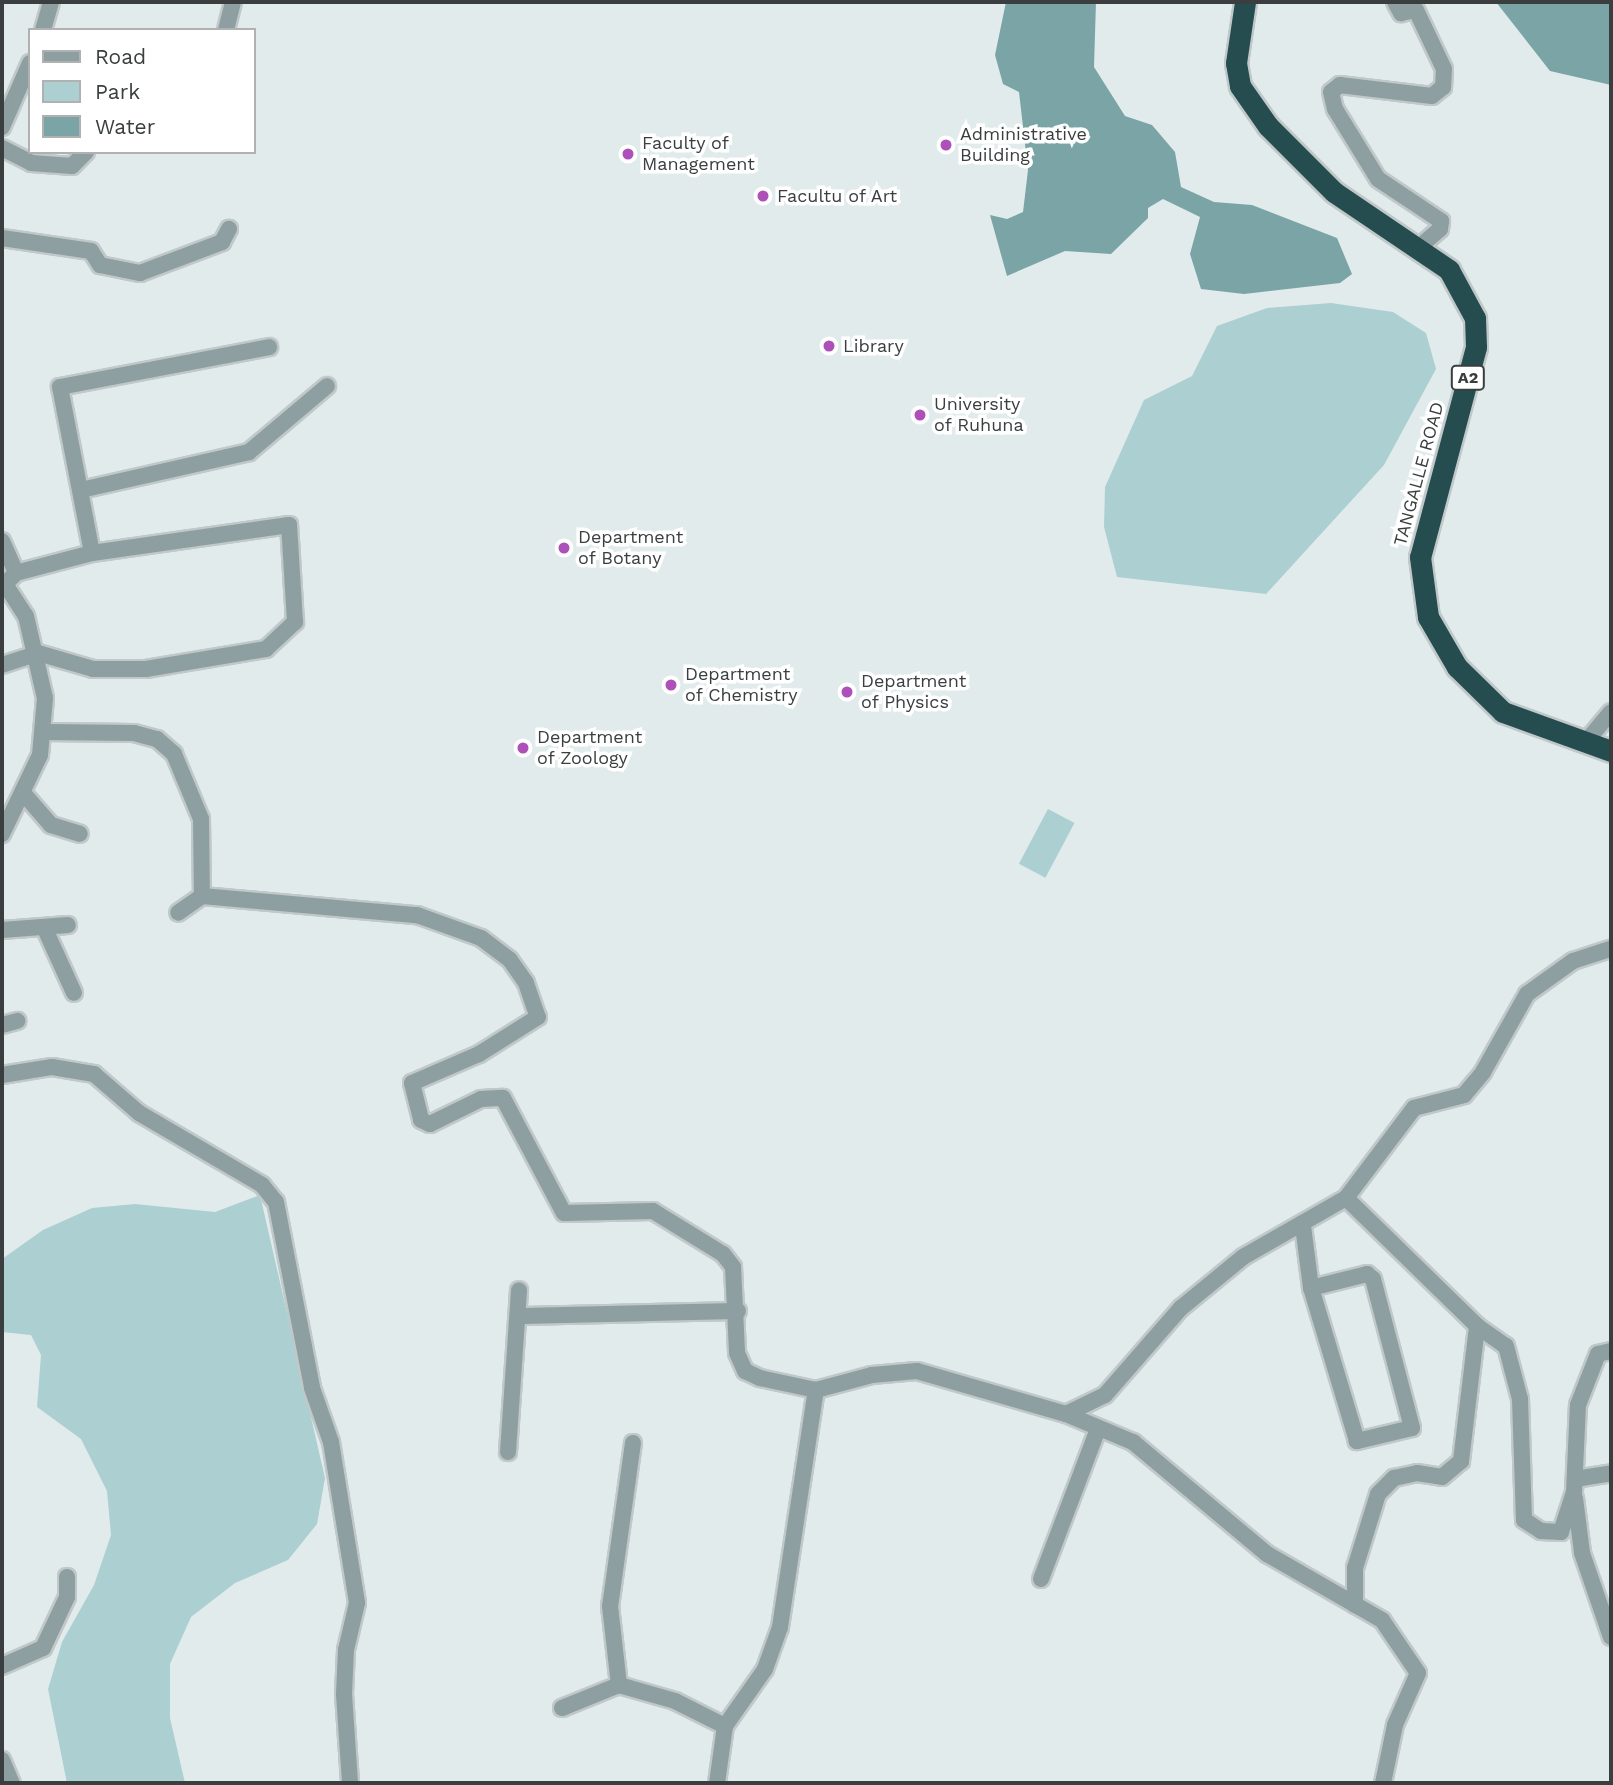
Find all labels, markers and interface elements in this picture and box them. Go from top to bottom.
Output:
legend [28,28,256,154]
text: Road [95,44,146,69]
text: Park [95,79,140,104]
text: Water [95,114,155,139]
place label: Administrative Building [960,124,1087,166]
place label: Faculty of Management [642,133,755,176]
marker: Administrative Building [938,137,954,153]
marker: Faculty of Management [620,146,636,162]
place label: Facultu of Art [777,185,898,207]
marker: Facultu of Art [755,188,771,204]
place label: Library [843,335,904,357]
marker: Library [821,338,837,354]
road number: A2 [1450,366,1486,390]
place label: University of Ruhuna [934,394,1024,436]
street label: TANGALLE ROAD [1389,400,1449,548]
marker: University of Ruhuna [912,407,928,423]
place label: Department of Botany [578,527,683,570]
marker: Department of Botany [556,540,572,556]
place label: Department of Chemistry [685,664,798,706]
place label: Department of Physics [861,671,966,714]
marker: Department of Chemistry [663,677,679,693]
marker: Department of Physics [839,684,855,700]
place label: Department of Zoology [537,727,642,770]
marker: Department of Zoology [515,740,531,756]

